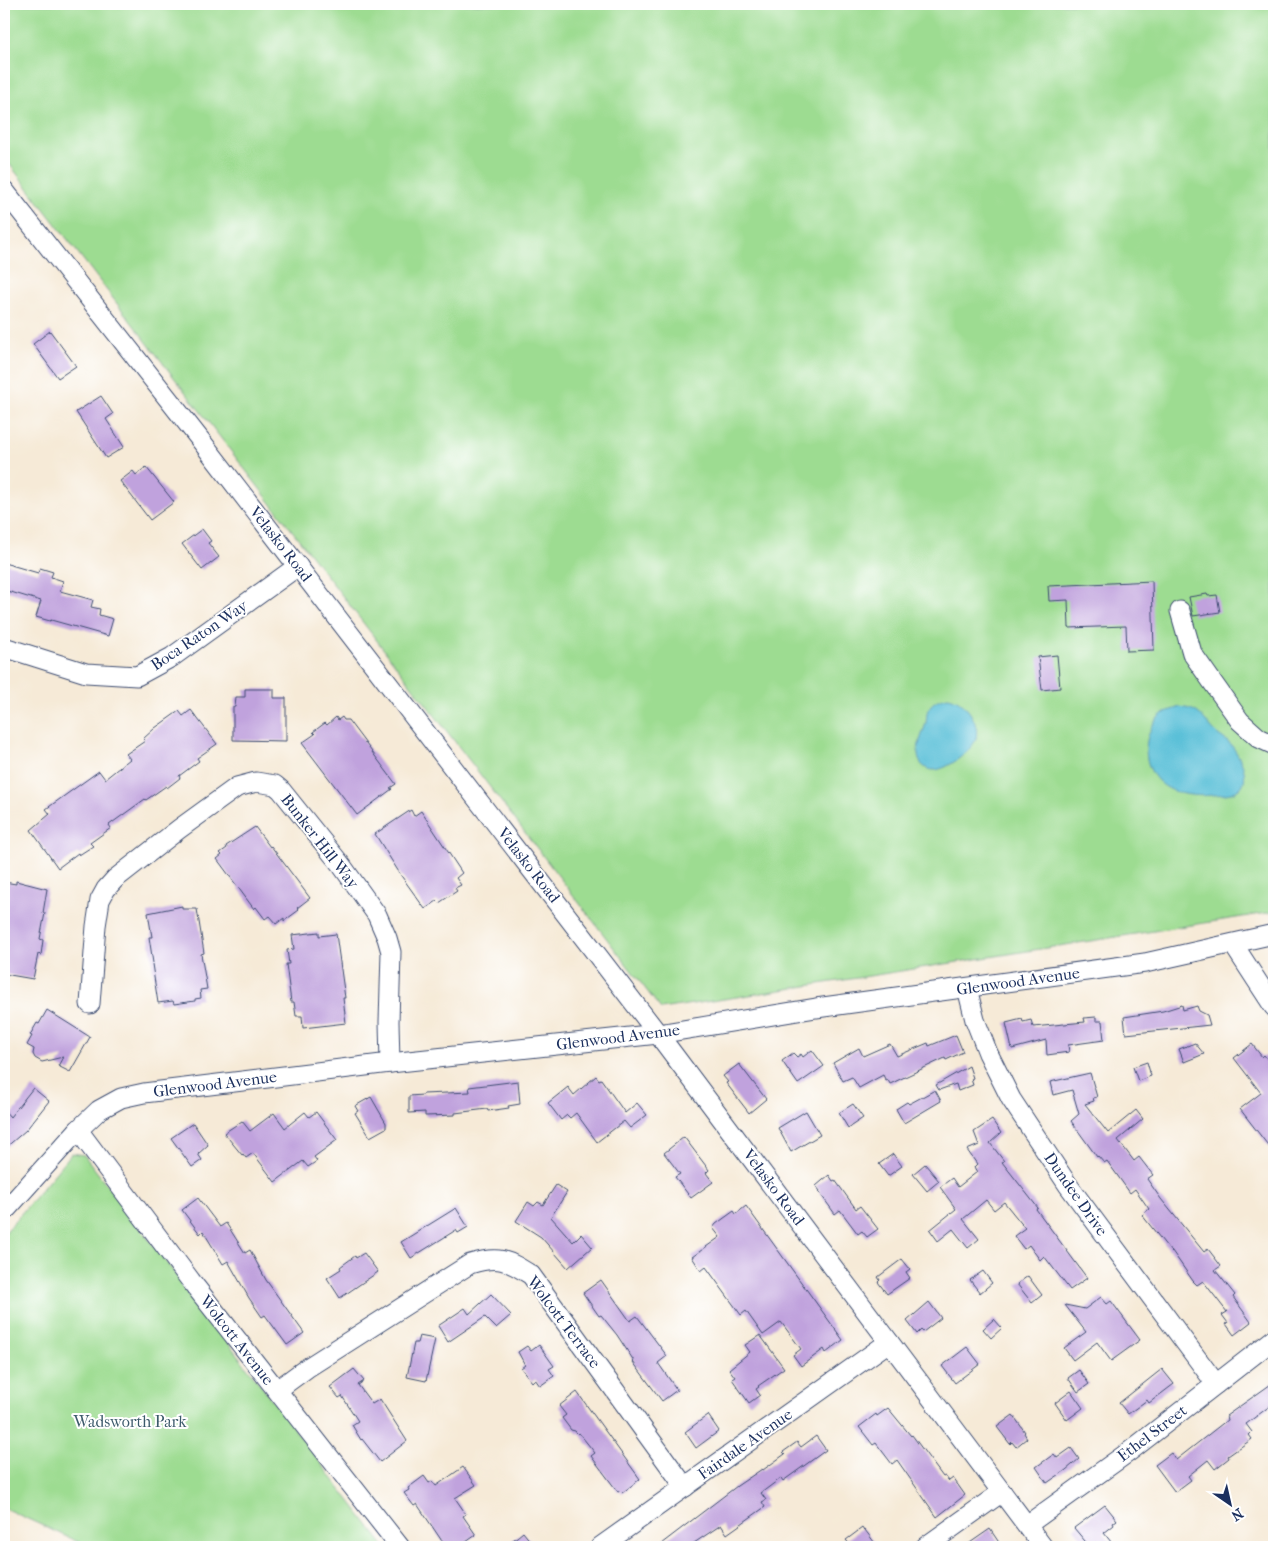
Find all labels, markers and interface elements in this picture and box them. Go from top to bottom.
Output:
street label: Velasko Road [245,502,316,586]
street label: Boca Raton Way [147,595,251,674]
street label: Bunker Hill Way [277,790,363,892]
street label: Velasko Road [493,823,564,907]
street label: Glenwood Avenue [955,963,1081,999]
street label: Glenwood Avenue [555,1020,681,1054]
street label: Glenwood Avenue [152,1067,278,1101]
street label: Velasko Road [739,1144,809,1229]
street label: Dundee Drive [1040,1149,1112,1239]
street label: Wolcott Terrace [523,1271,605,1372]
street label: Wolcott Avenue [195,1291,278,1389]
street label: Ethel Street [1113,1400,1191,1465]
street label: Fairdale Avenue [694,1404,796,1484]
park label: Wadsworth Park [73,1412,187,1431]
north arrow [1206,1478,1256,1528]
text: N [1228,1504,1246,1525]

